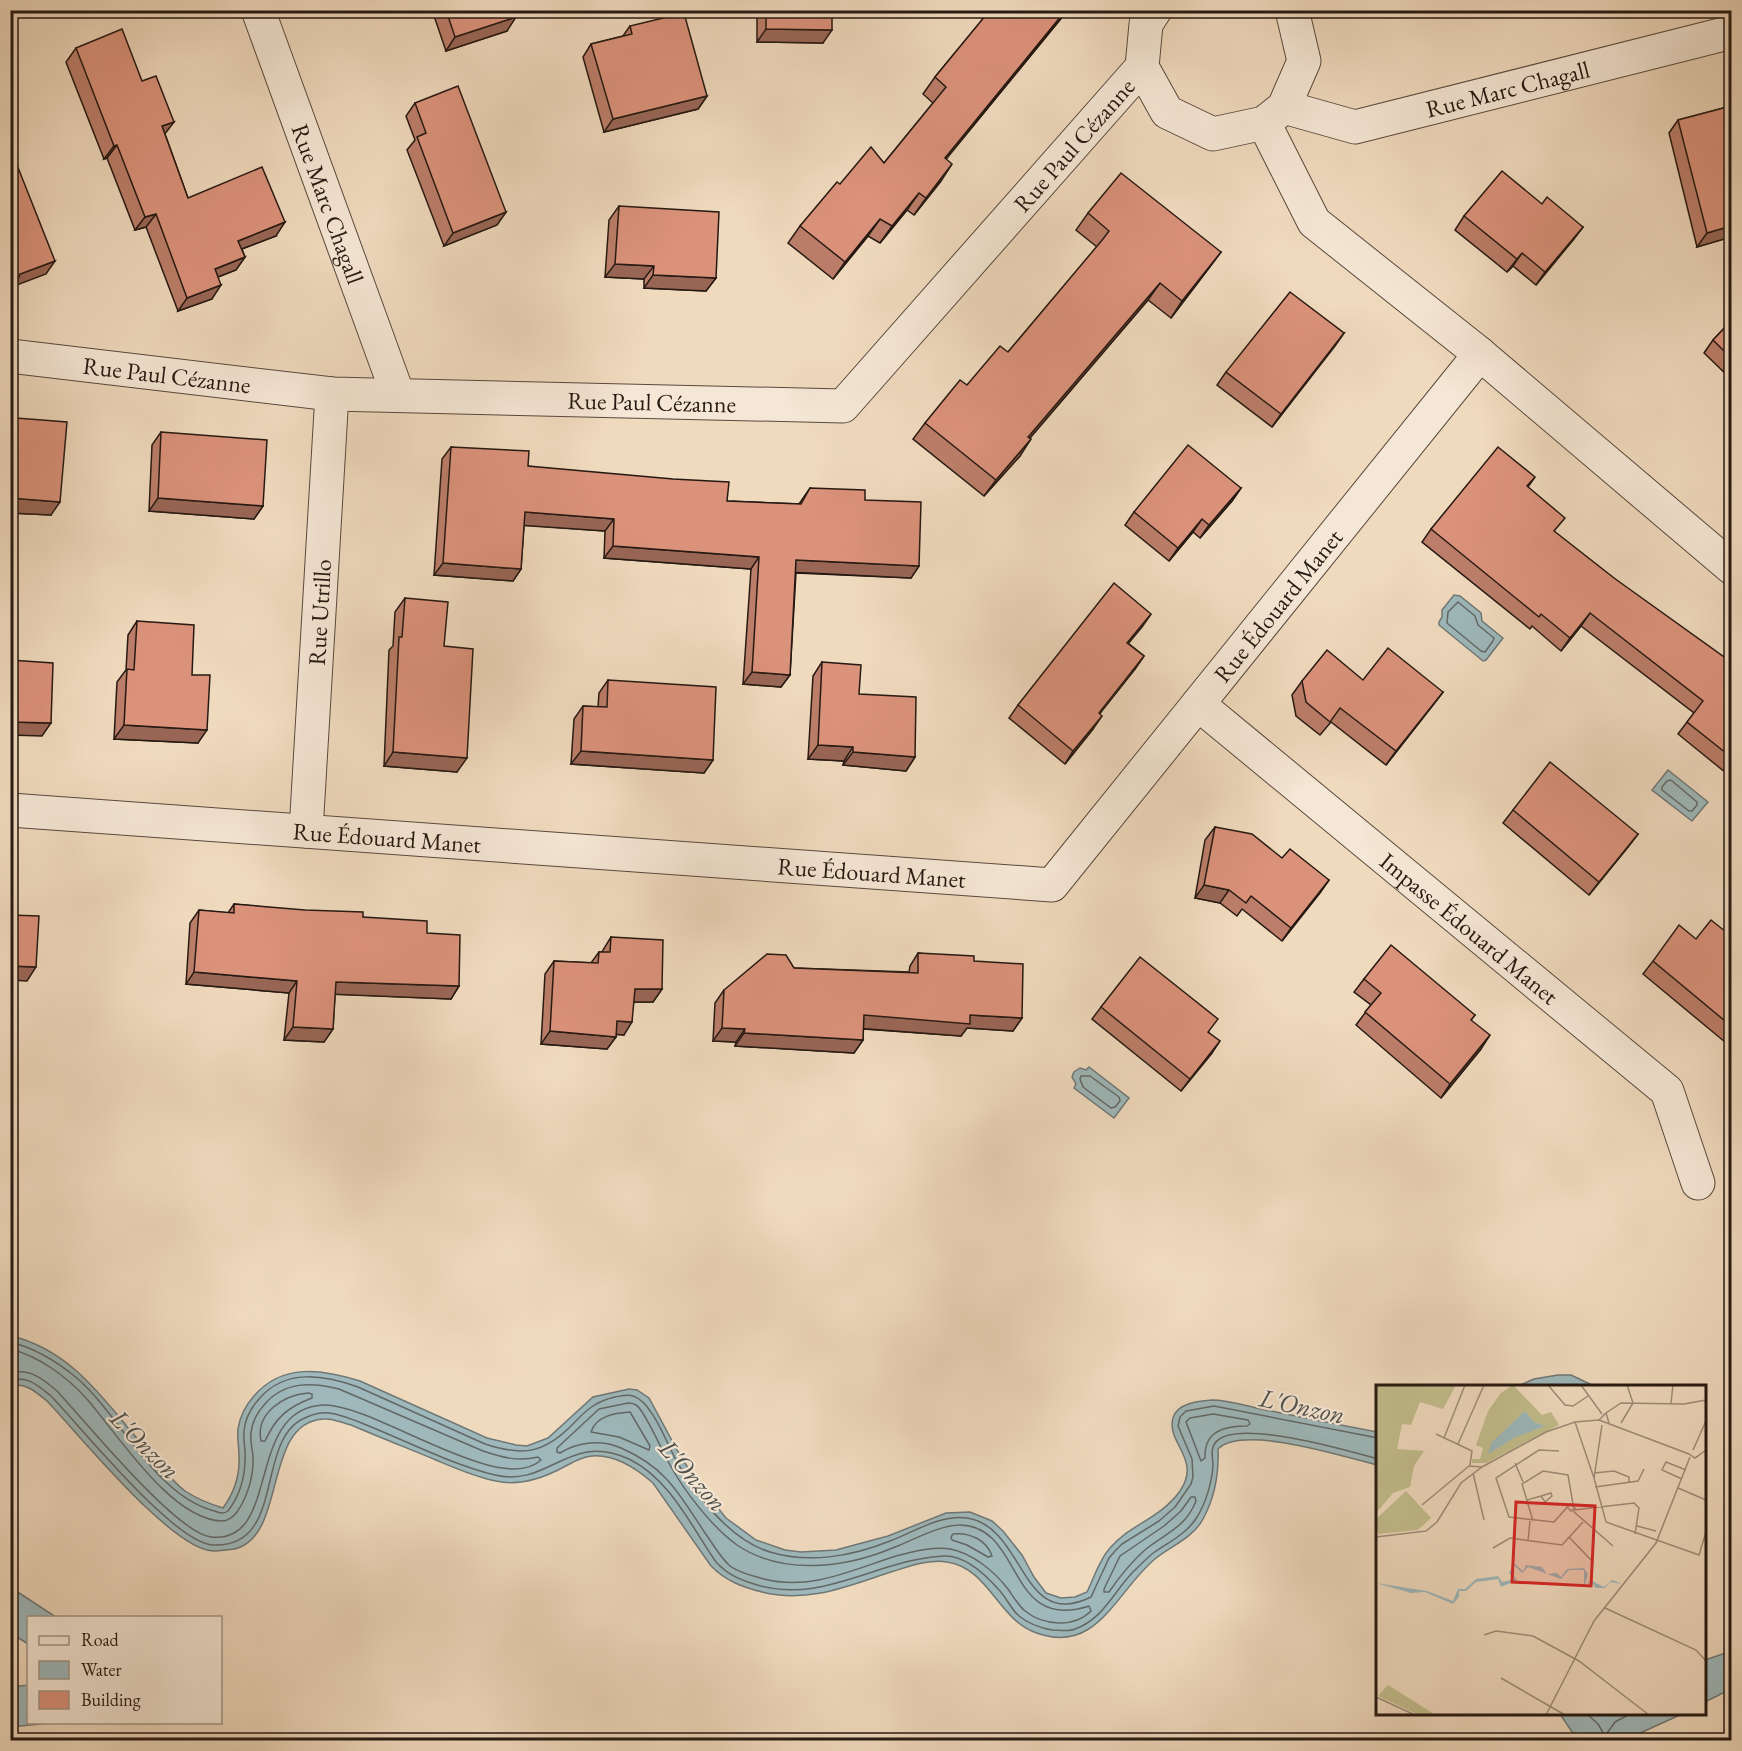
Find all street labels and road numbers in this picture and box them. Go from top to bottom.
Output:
street label: Rue Marc Chagall [1422,53,1593,124]
street label: Rue Paul Cézanne [1006,71,1141,218]
street label: Rue Marc Chagall [285,119,372,288]
street label: Rue Paul Cézanne [81,349,252,400]
street label: Rue Paul Cézanne [567,384,736,419]
street label: Rue Édouard Manet [1206,522,1349,688]
street label: Rue Utrillo [300,558,338,667]
street label: Rue Édouard Manet [292,815,483,859]
street label: Impasse Édouard Manet [1374,845,1566,1011]
street label: Rue Édouard Manet [777,850,967,894]

